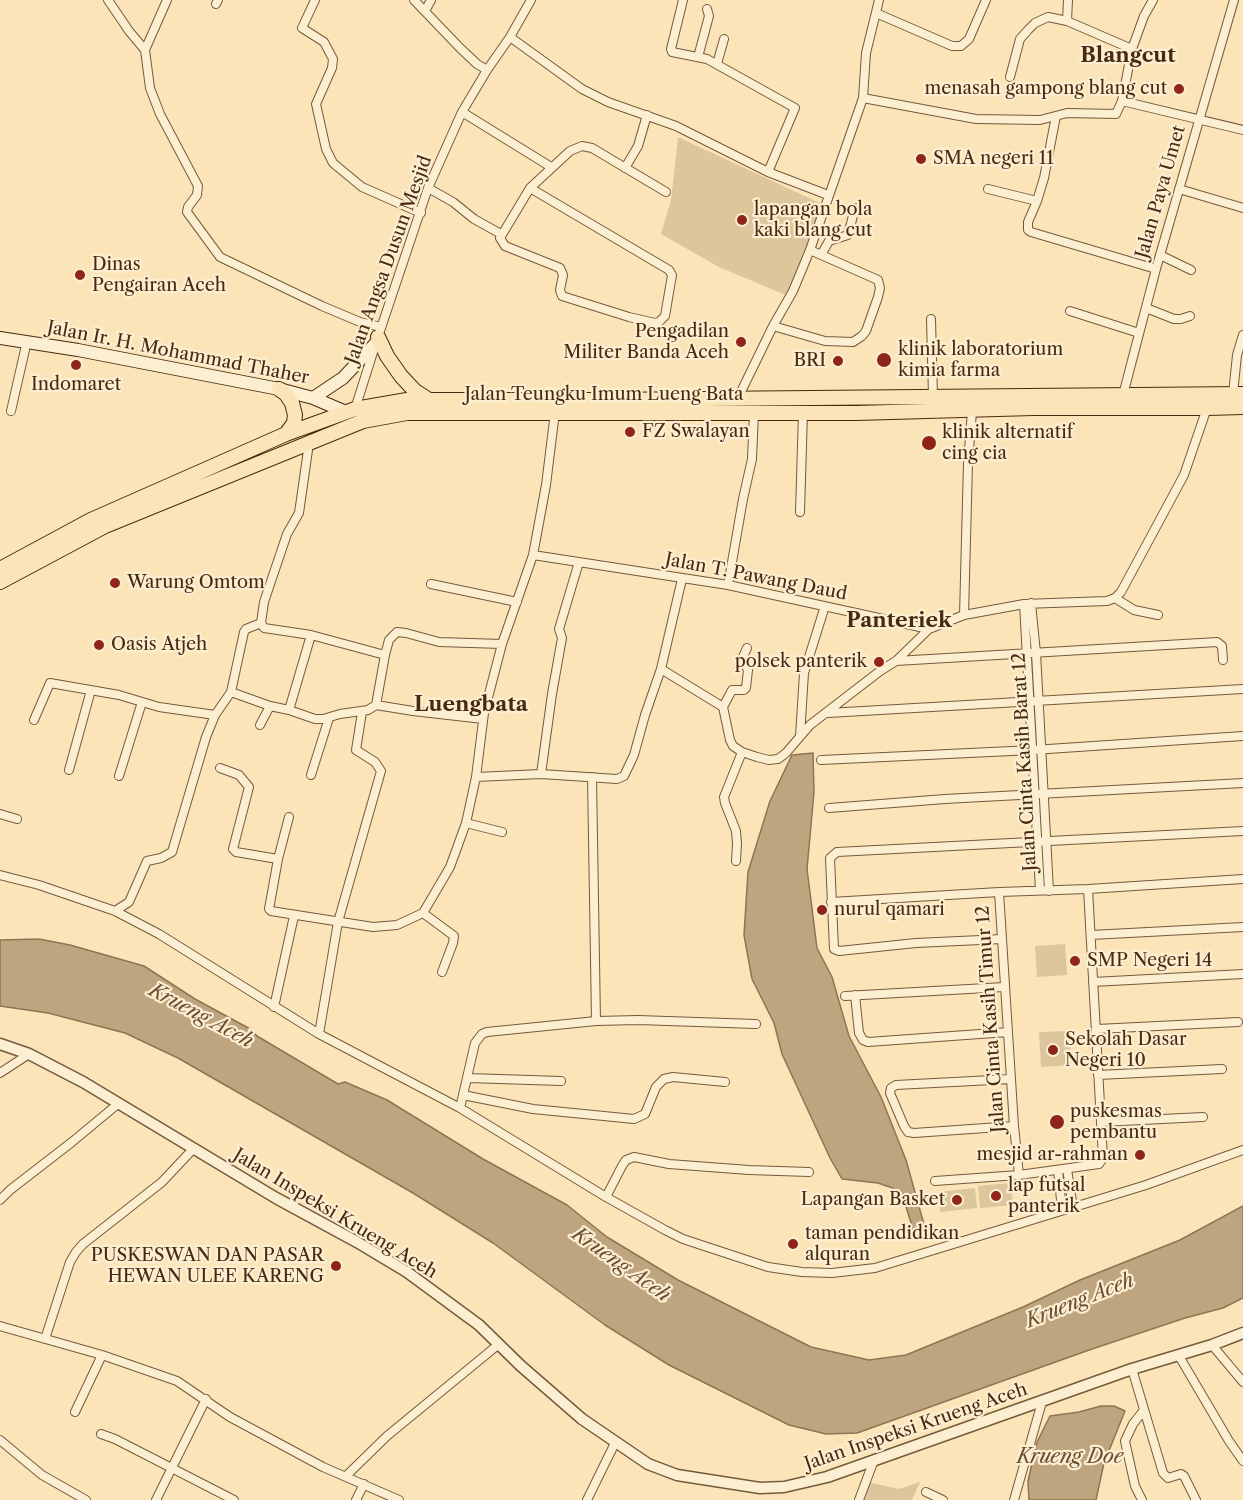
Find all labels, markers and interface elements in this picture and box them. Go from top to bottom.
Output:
district label: Blangcut [1080,43,1176,69]
place label: menasah gampong blang cut [924,78,1167,100]
marker: menasah gampong blang cut [1172,82,1186,96]
street label: Jalan Paya Umet [1132,123,1190,261]
place label: SMA negeri 11 [933,148,1054,170]
marker: SMA negeri 11 [914,152,928,166]
street label: Jalan Angsa Dusun Mesjid [341,153,437,367]
place label: lapangan bola kaki blang cut [754,199,872,242]
marker: lapangan bola kaki blang cut [735,213,749,227]
place label: Dinas Pengairan Aceh [92,254,226,296]
marker: Dinas Pengairan Aceh [73,268,87,282]
street label: Jalan Ir. H. Mohammad Thaher [45,317,311,389]
place label: Pengadilan Militer Banda Aceh [563,321,729,364]
marker: Pengadilan Militer Banda Aceh [734,335,748,349]
place label: klinik laboratorium kimia farma [898,339,1063,382]
place label: BRI [794,350,826,372]
marker: klinik laboratorium kimia farma [875,351,893,369]
marker: BRI [831,354,845,368]
marker: Indomaret [69,358,83,372]
place label: Indomaret [31,374,121,396]
street label: Jalan Teungku Imum Lueng Bata [464,384,744,406]
place label: FZ Swalayan [642,421,750,443]
place label: klinik alternatif cing cia [942,422,1073,464]
marker: FZ Swalayan [623,425,637,439]
marker: klinik alternatif cing cia [920,434,938,452]
street label: Jalan T. Pawang Daud [663,549,849,605]
place label: Warung Omtom [127,572,265,594]
marker: Warung Omtom [108,576,122,590]
district label: Panteriek [846,608,952,634]
place label: Oasis Atjeh [111,634,207,656]
marker: Oasis Atjeh [92,638,106,652]
place label: polsek panterik [735,651,867,673]
street label: Jalan Cinta Kasih Barat 12 [1008,652,1042,872]
marker: polsek panterik [872,655,886,669]
district label: Luengbata [414,692,528,718]
place label: nurul qamari [834,899,945,921]
marker: nurul qamari [815,903,829,917]
street label: Jalan Cinta Kasih Timur 12 [972,905,1010,1133]
place label: SMP Negeri 14 [1087,950,1212,972]
marker: SMP Negeri 14 [1068,954,1082,968]
water label: Krueng Aceh [145,979,257,1053]
place label: Sekolah Dasar Negeri 10 [1065,1029,1186,1072]
marker: Sekolah Dasar Negeri 10 [1046,1043,1060,1057]
place label: puskesmas pembantu [1070,1101,1162,1144]
marker: puskesmas pembantu [1048,1113,1066,1131]
street label: Jalan Inspeksi Krueng Aceh [229,1144,441,1284]
place label: mesjid ar-rahman [977,1144,1128,1166]
marker: mesjid ar-rahman [1133,1148,1147,1162]
place label: lap futsal panterik [1008,1175,1085,1218]
place label: Lapangan Basket [801,1189,945,1211]
marker: lap futsal panterik [989,1189,1003,1203]
marker: Lapangan Basket [950,1193,964,1207]
water label: Krueng Aceh [567,1222,675,1308]
place label: taman pendidikan alquran [805,1223,959,1266]
marker: taman pendidikan alquran [786,1237,800,1251]
place label: PUSKESWAN DAN PASAR HEWAN ULEE KARENG [91,1245,324,1288]
marker: PUSKESWAN DAN PASAR HEWAN ULEE KARENG [329,1259,343,1273]
water label: Krueng Aceh [1022,1268,1138,1334]
street label: Jalan Inspeksi Krueng Aceh [802,1379,1030,1475]
water label: Krueng Doe [1017,1445,1123,1469]

